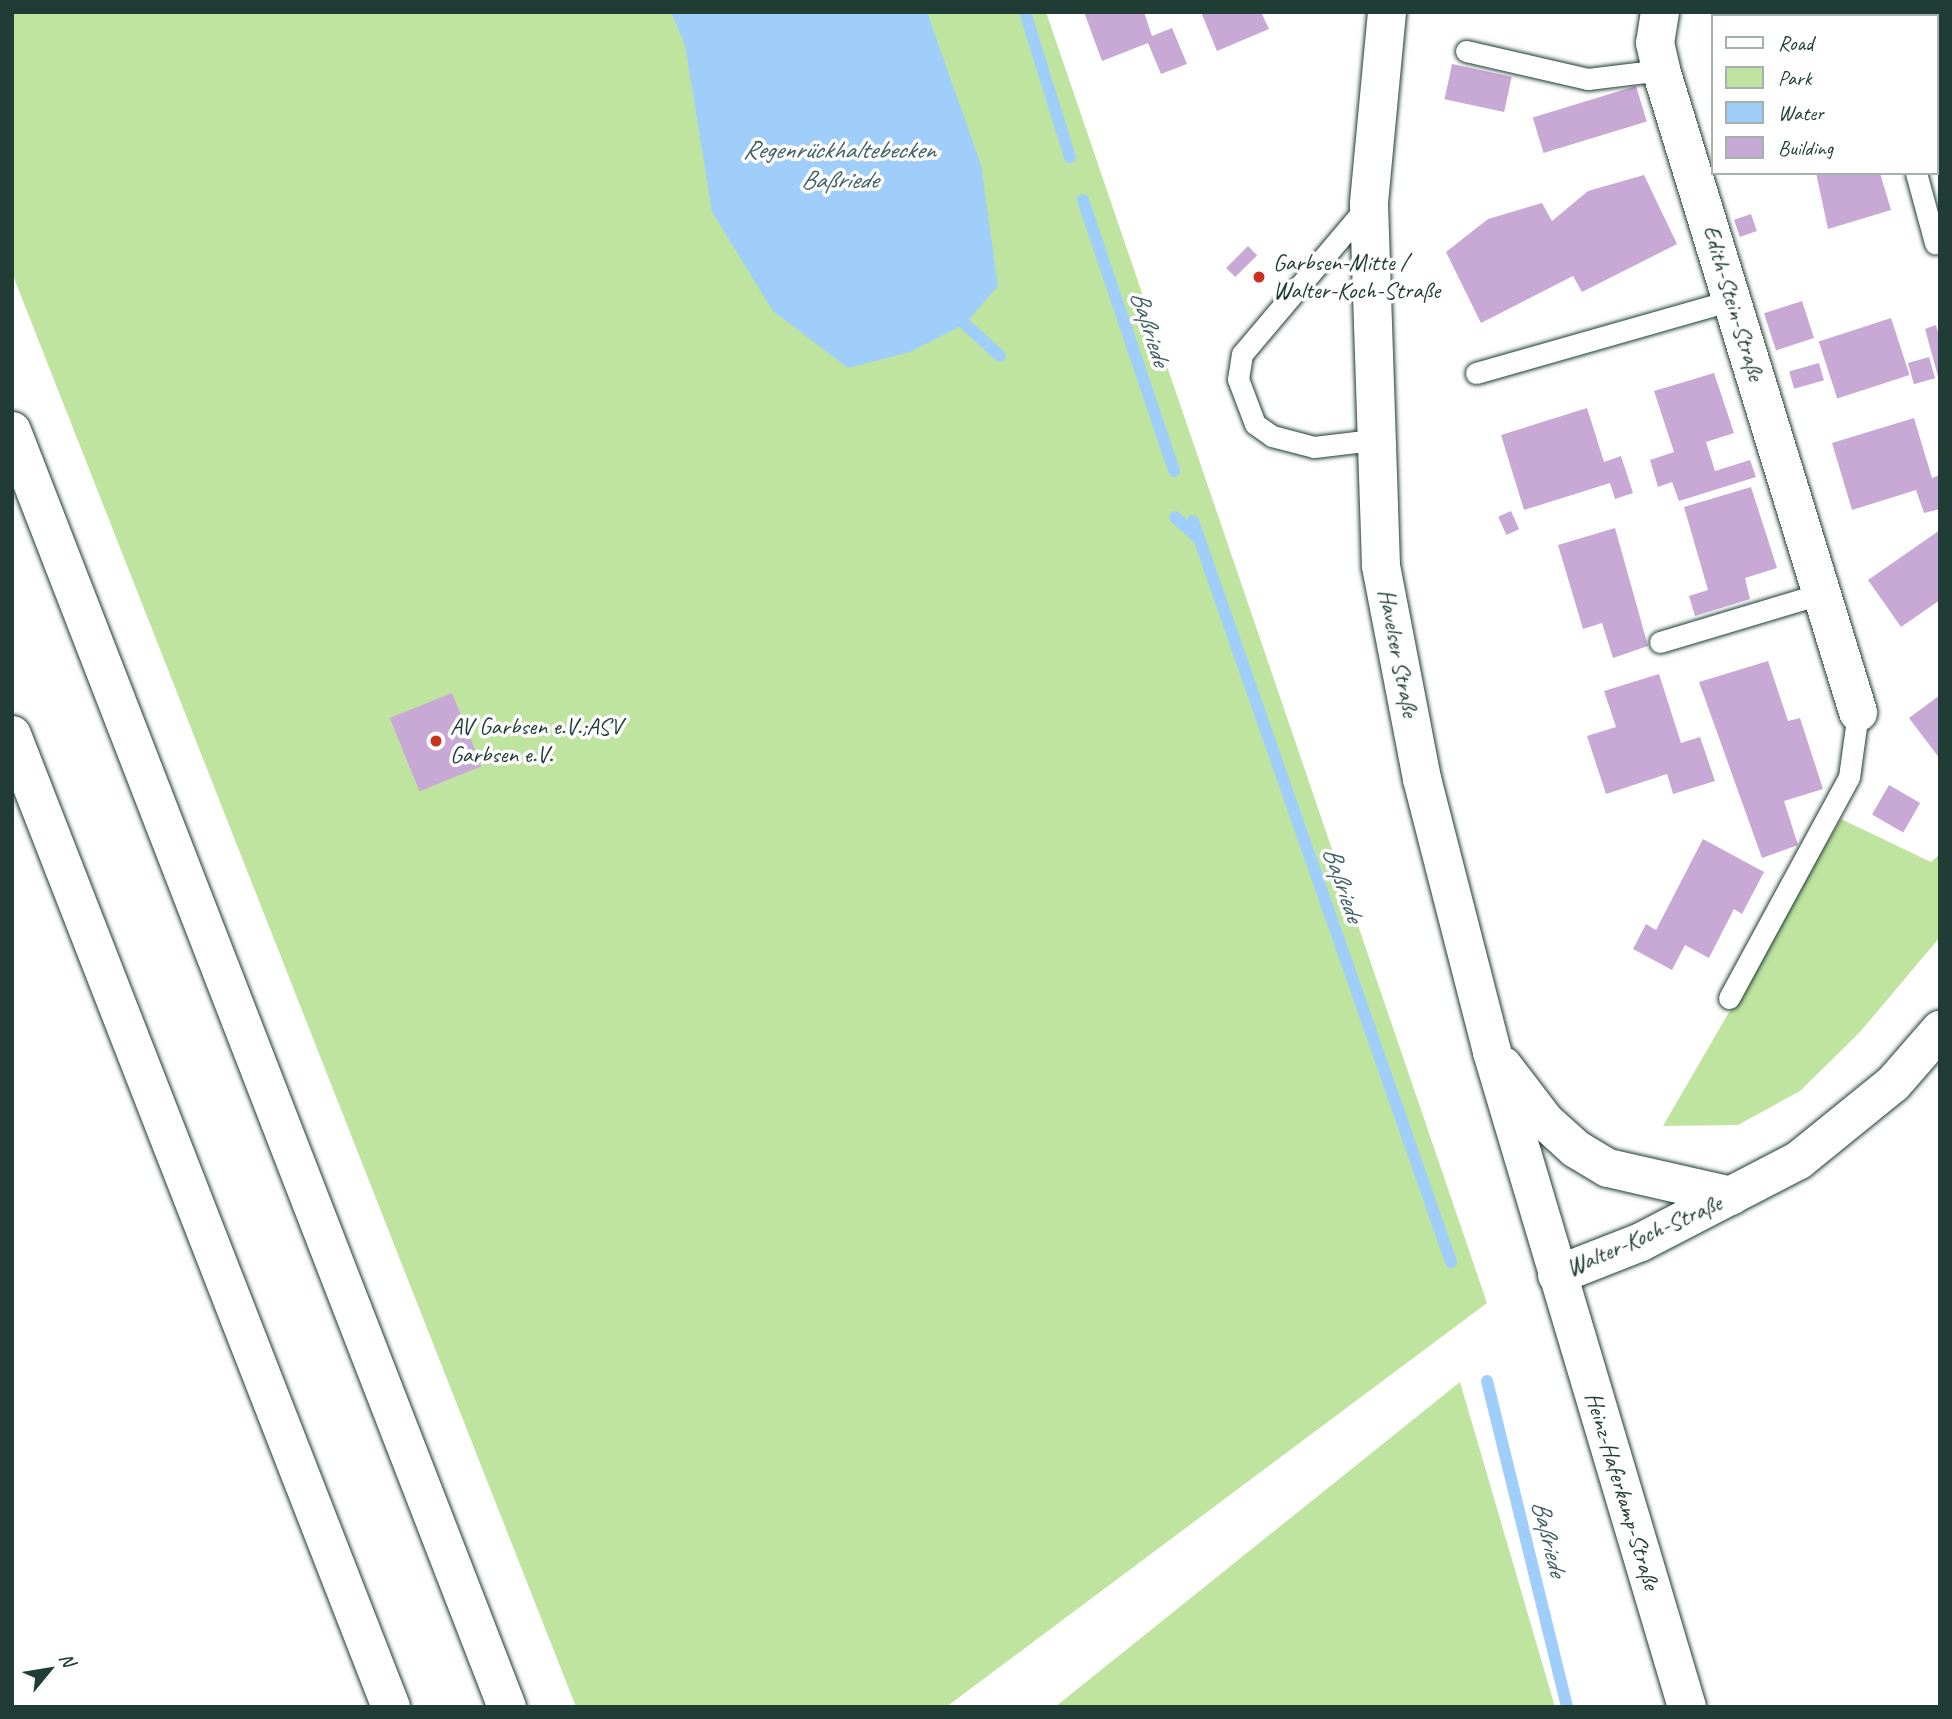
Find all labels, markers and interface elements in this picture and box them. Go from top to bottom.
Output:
legend [1710,14,1938,175]
text: Road [1778,30,1813,56]
text: Park [1778,65,1811,91]
text: Water [1778,100,1824,126]
water label: Regenrückhaltebecken Baßriede [743,134,935,196]
text: Building [1778,135,1833,161]
street label: Edith-Stein-Straße [1696,222,1770,384]
place label: Garbsen-Mitte / Walter-Koch-Straße [1273,249,1440,305]
marker: Garbsen-Mitte / Walter-Koch-Straße [1251,269,1267,285]
water label: Baßriede [1123,287,1177,369]
street label: Havelser Straße [1371,586,1425,720]
place label: AV Garbsen e.V.;ASV Garbsen e.V. [450,713,622,769]
marker: AV Garbsen e.V.;ASV Garbsen e.V. [428,733,444,749]
water label: Baßriede [1316,843,1370,925]
street label: Walter-Koch-Straße [1562,1189,1726,1283]
street label: Heinz-Haferkamp-Straße [1578,1389,1666,1593]
water label: Baßriede [1525,1497,1573,1579]
north arrow [14,1635,84,1705]
text: N [54,1648,81,1671]

